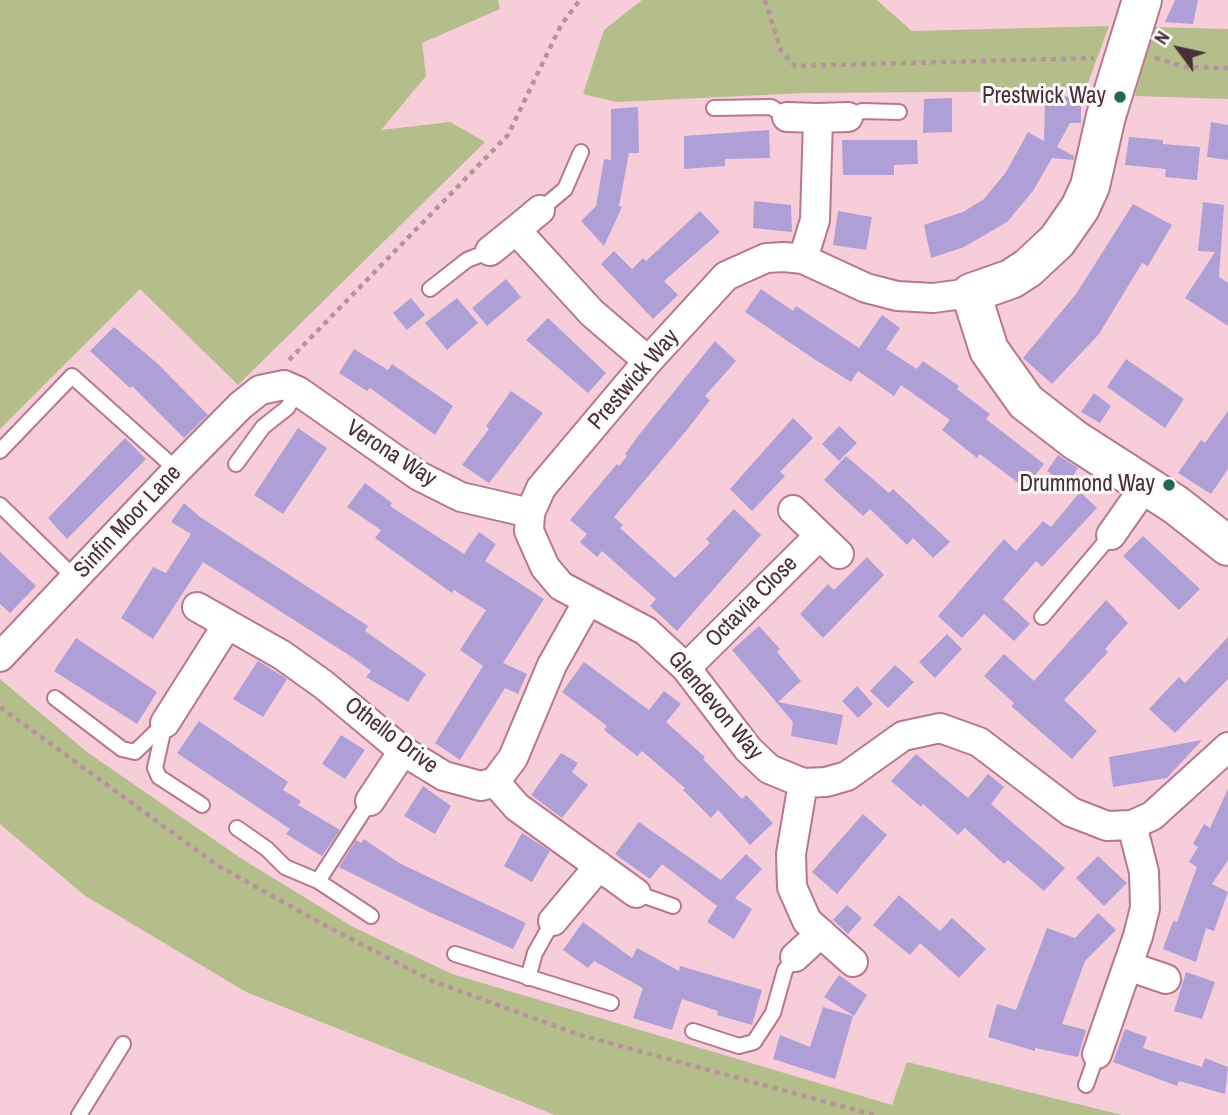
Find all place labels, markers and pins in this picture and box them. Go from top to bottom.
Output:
place label: Prestwick Way [982,83,1106,111]
marker: Prestwick Way [1112,89,1128,105]
place label: Drummond Way [1019,471,1155,499]
marker: Drummond Way [1161,477,1177,493]

